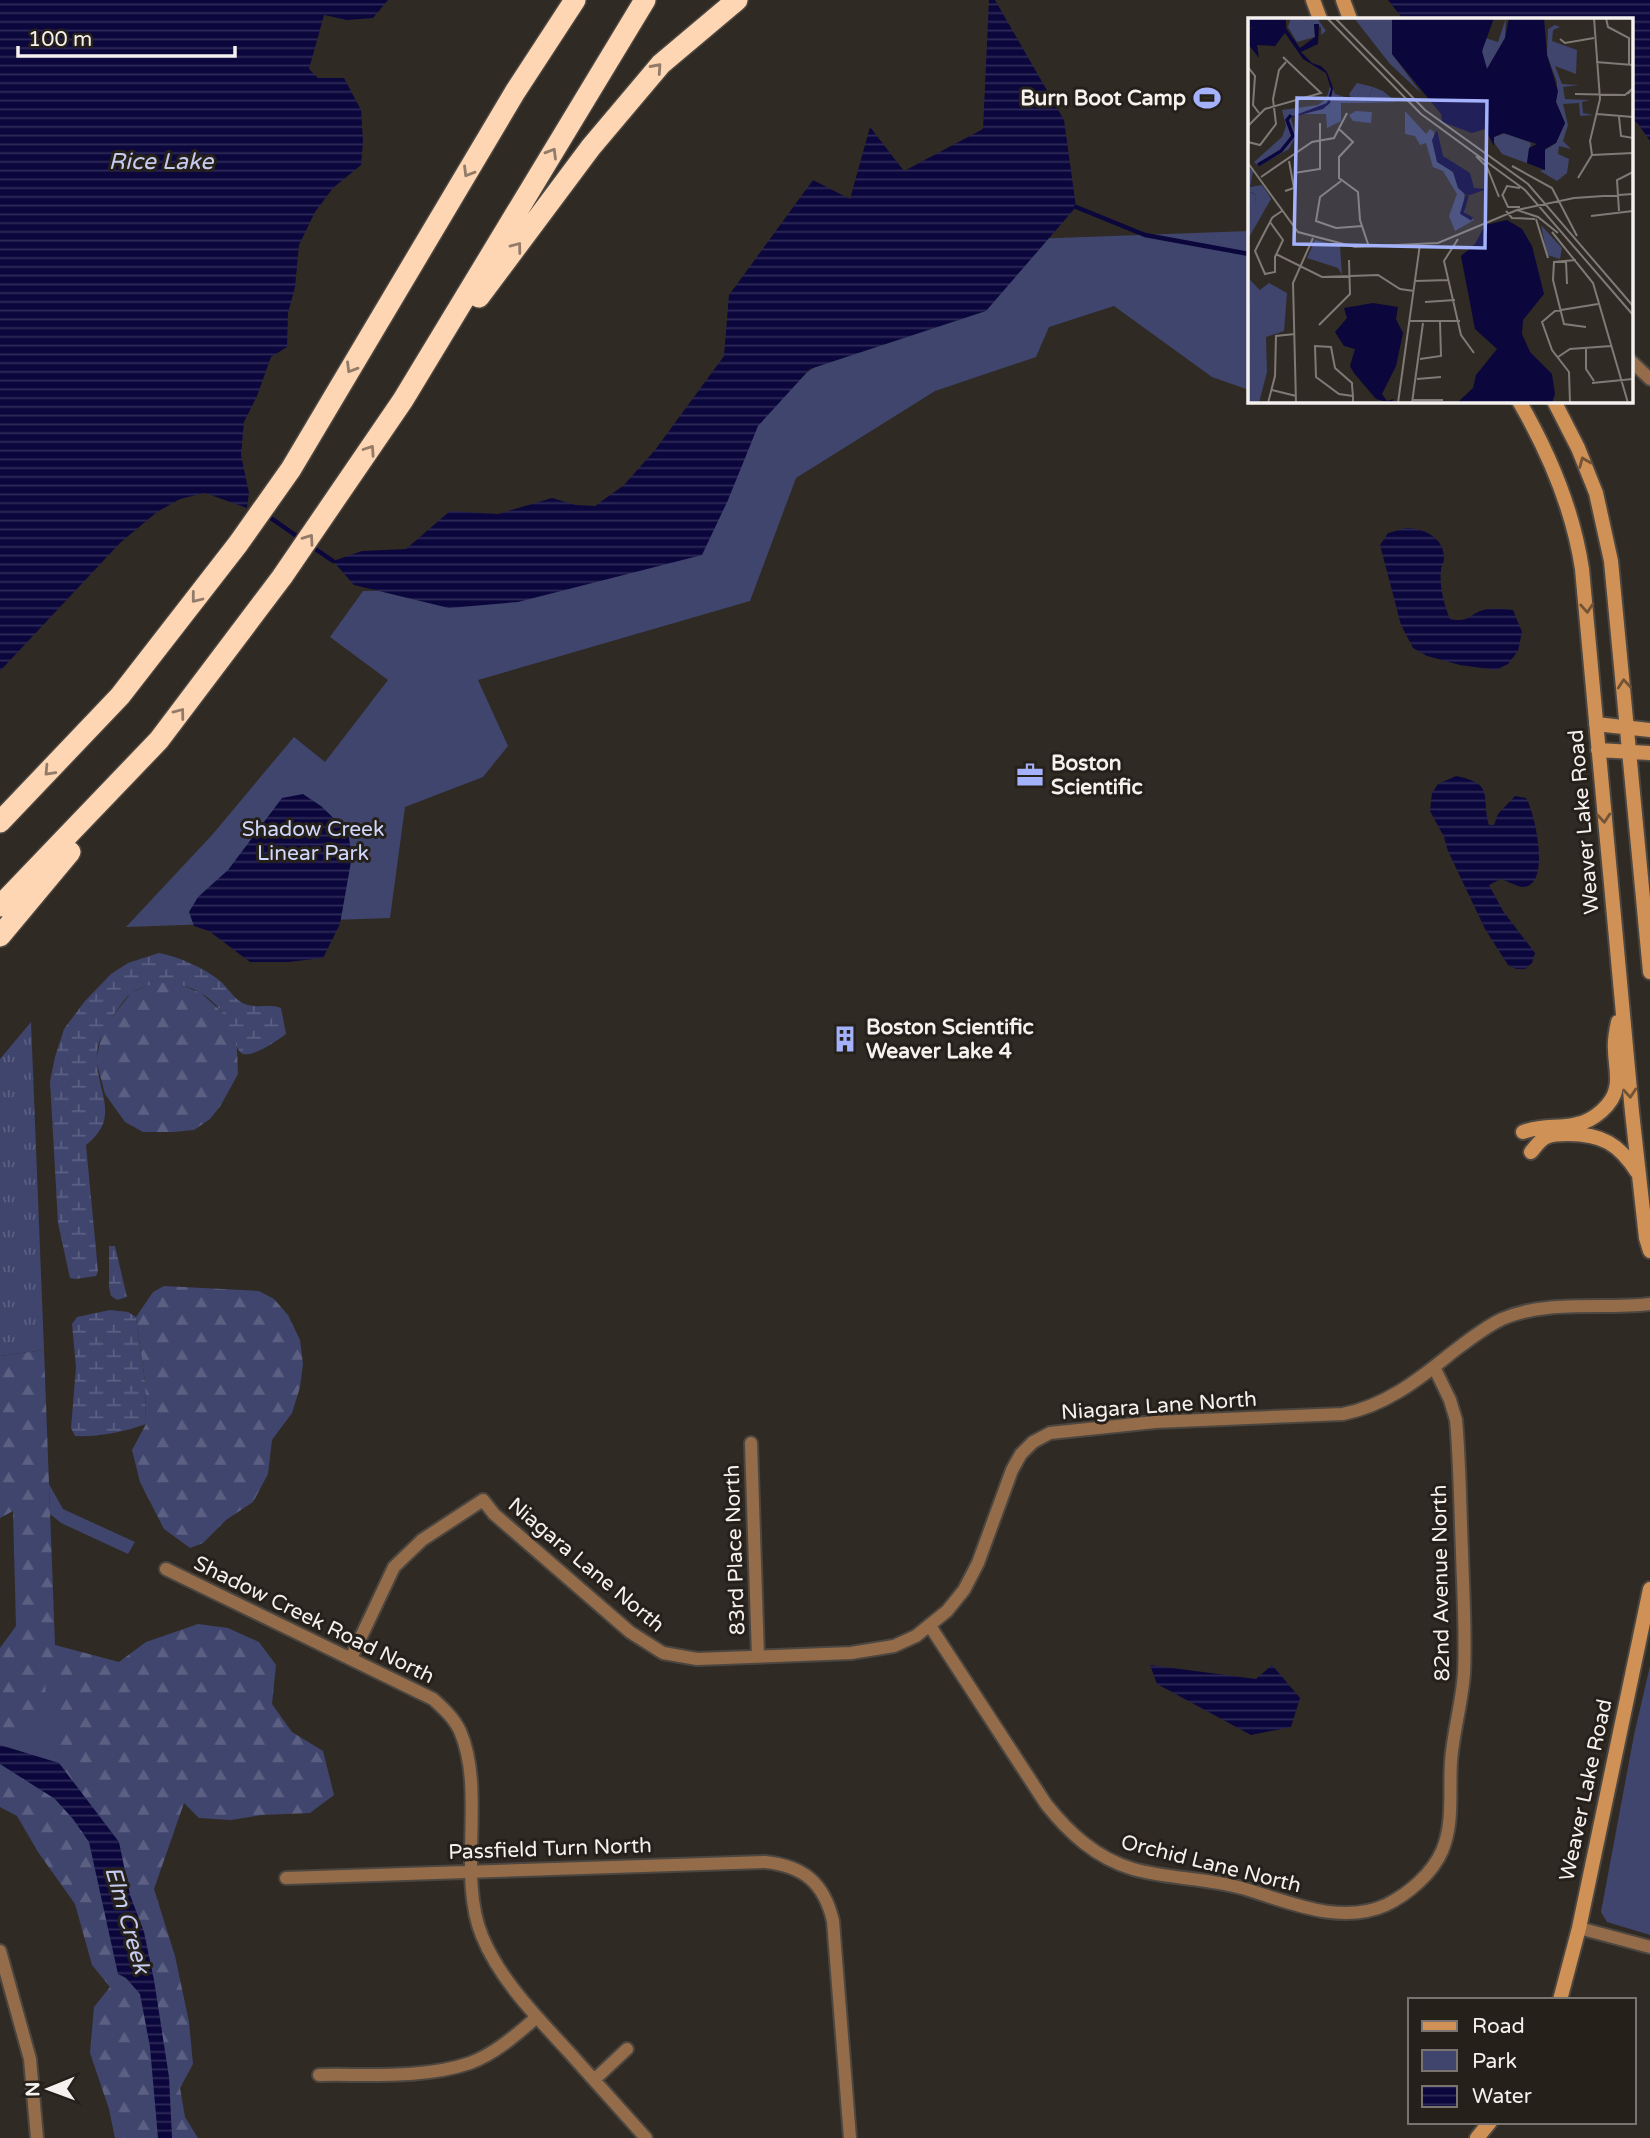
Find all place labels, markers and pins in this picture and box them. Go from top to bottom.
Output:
sports icon: Burn Boot Camp [1192,83,1222,113]
place label: Burn Boot Camp [1020,86,1186,111]
place label: Boston Scientific [1051,751,1143,800]
office icon: Boston Scientific [1015,760,1045,790]
place label: Boston Scientific Weaver Lake 4 [866,1015,1034,1064]
building icon: Boston Scientific Weaver Lake 4 [830,1024,860,1054]

